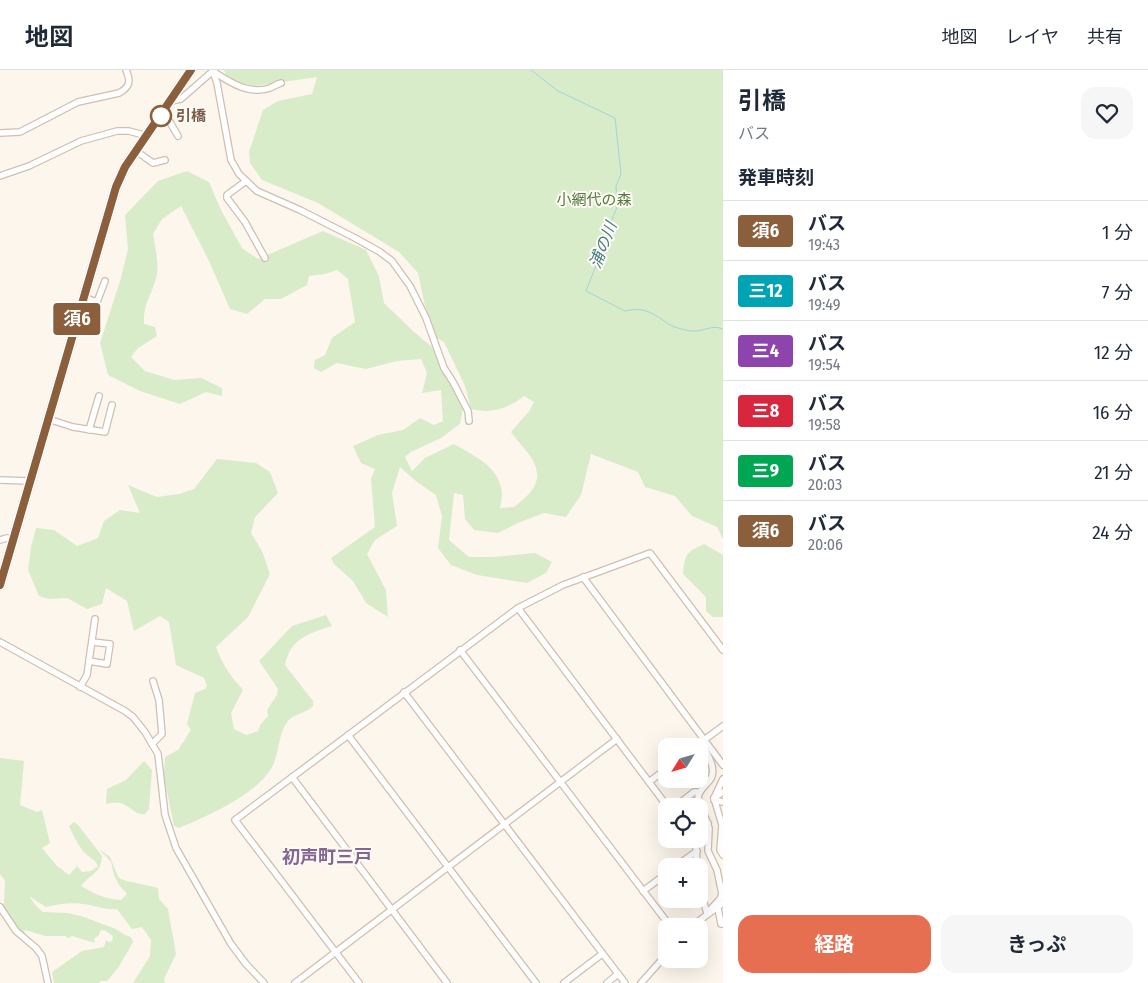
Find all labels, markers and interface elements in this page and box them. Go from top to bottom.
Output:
text: 地図 [25,23,73,51]
text: 地図 [942,26,978,48]
text: レイヤ [1006,26,1059,48]
text: 共有 [1087,26,1123,48]
text: 引橋 [738,87,786,115]
button: heart [1081,87,1133,139]
marker: 引橋 [150,105,172,127]
place label: 引橋 [176,107,207,125]
text: バス [738,124,770,143]
text: 発車時刻 [738,166,814,189]
park label: 小網代の森 [556,191,632,209]
text: バス [808,212,846,235]
water label: 浦の川 [586,217,621,271]
text: 須6 [752,220,779,242]
text: 1 分 [1102,221,1133,244]
text: 19:43 [808,235,840,254]
text: バス [808,272,846,295]
text: 三12 [749,280,782,302]
text: 7 分 [1102,281,1133,304]
text: 19:49 [808,295,841,314]
line badge: 須6 [54,303,100,335]
text: 須6 [63,308,91,330]
text: バス [808,332,846,355]
text: 三4 [752,340,779,362]
text: 12 分 [1094,341,1133,364]
text: 19:54 [808,355,841,374]
text: バス [808,392,846,415]
text: 三8 [752,400,779,422]
text: 16 分 [1093,401,1133,424]
text: 19:58 [808,415,841,434]
text: バス [808,452,846,475]
text: 三9 [752,460,779,482]
text: 21 分 [1094,461,1133,484]
text: 20:03 [808,475,842,494]
text: バス [808,512,846,535]
text: 須6 [752,520,779,542]
text: 24 分 [1092,521,1133,544]
text: 20:06 [808,535,843,554]
north arrow [658,738,708,788]
map controls [658,738,708,968]
button: locate [658,798,708,848]
district label: 初声町三戸 [282,846,372,868]
button: + [658,858,708,908]
button: 経路 [738,915,931,973]
button: きっぷ [941,915,1133,973]
button: − [658,918,708,968]

